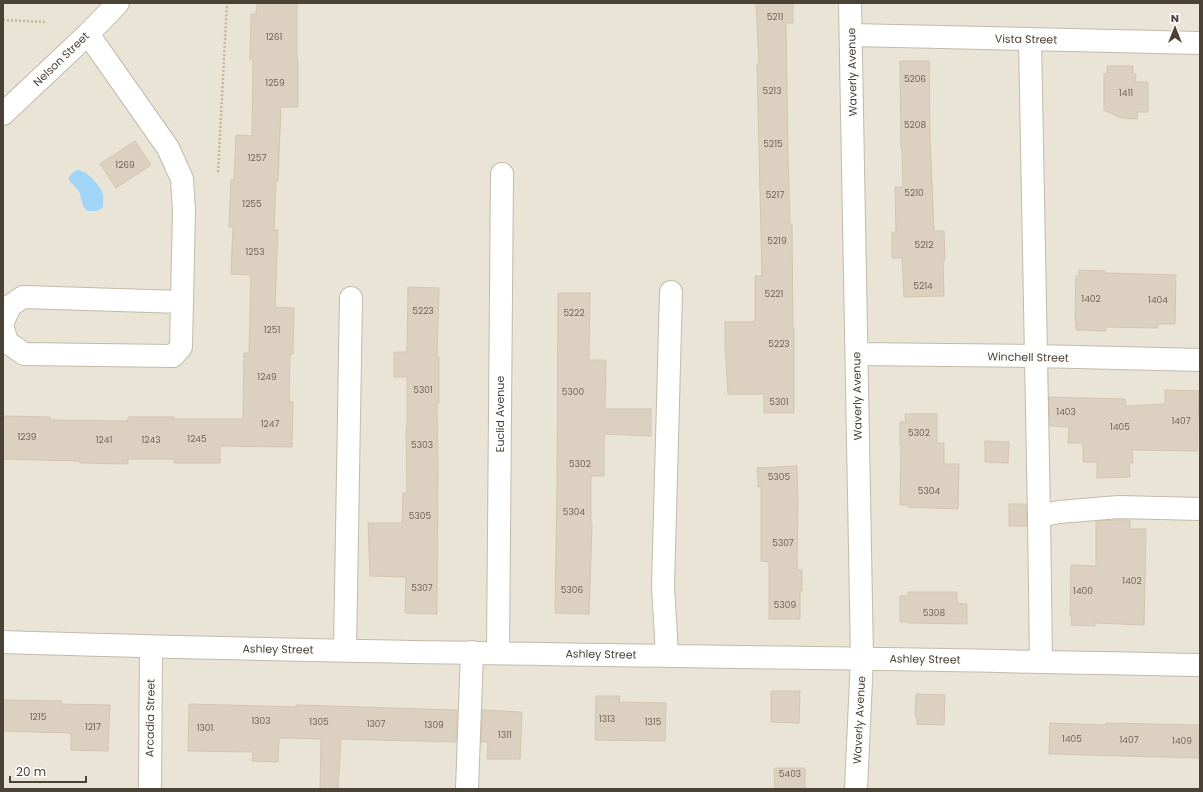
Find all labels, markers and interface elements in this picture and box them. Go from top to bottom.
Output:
north arrow [1155,8,1195,48]
text: N [1171,10,1179,26]
house number: 5211 [767,11,783,23]
street label: Waverly Avenue [843,27,861,116]
street label: Nelson Street [29,28,93,90]
street label: Vista Street [995,30,1057,48]
house number: 1261 [266,31,282,43]
house number: 5206 [904,73,926,85]
house number: 1259 [265,77,285,89]
house number: 5213 [762,85,782,97]
house number: 1411 [1119,87,1133,99]
house number: 5208 [904,119,926,131]
house number: 5215 [763,138,783,150]
house number: 1257 [248,152,266,164]
house number: 1269 [115,159,135,171]
house number: 5210 [904,187,924,199]
house number: 5217 [766,189,784,201]
house number: 1255 [242,198,262,210]
house number: 5219 [767,235,787,247]
house number: 5212 [915,239,933,251]
house number: 1253 [245,246,265,258]
house number: 5214 [913,280,933,292]
house number: 5221 [765,288,784,300]
house number: 1402 [1081,293,1101,305]
house number: 1404 [1148,294,1168,306]
house number: 5223 [412,305,434,317]
house number: 5222 [563,307,585,319]
house number: 1251 [264,324,280,336]
house number: 5223 [768,338,790,350]
street label: Winchell Street [987,348,1069,366]
street label: Waverly Avenue [848,351,866,440]
house number: 1249 [257,371,277,383]
street label: Euclid Avenue [492,376,508,452]
house number: 5301 [413,384,433,396]
house number: 5300 [562,386,584,398]
house number: 5301 [769,396,789,408]
house number: 1403 [1056,406,1076,418]
house number: 1407 [1171,415,1191,427]
house number: 1247 [261,418,279,430]
house number: 1405 [1110,421,1130,433]
house number: 5302 [908,427,930,439]
house number: 1239 [17,431,37,443]
house number: 1245 [187,433,207,445]
house number: 1241 [96,434,112,446]
house number: 1243 [141,434,161,446]
house number: 5303 [411,439,433,451]
house number: 5302 [569,458,591,470]
house number: 5305 [768,471,790,483]
house number: 5304 [918,485,940,497]
house number: 5304 [563,506,585,518]
house number: 5305 [409,510,431,522]
house number: 5307 [772,537,794,549]
house number: 1402 [1122,575,1142,587]
house number: 5307 [411,582,433,594]
house number: 5306 [561,584,583,596]
house number: 1400 [1073,585,1093,597]
house number: 5309 [774,599,796,611]
house number: 5308 [923,607,945,619]
street label: Ashley Street [242,640,314,658]
street label: Ashley Street [565,645,637,663]
street label: Ashley Street [889,650,961,668]
street label: Waverly Avenue [849,675,869,765]
street label: Arcadia Street [141,679,159,757]
house number: 1215 [30,711,47,723]
house number: 1313 [599,713,615,725]
house number: 1303 [251,715,271,727]
house number: 1305 [309,716,329,728]
house number: 1315 [645,716,662,728]
house number: 1307 [367,718,385,730]
house number: 1309 [424,719,444,731]
house number: 1217 [85,721,101,733]
house number: 1301 [197,722,213,734]
house number: 1311 [498,729,512,741]
house number: 1405 [1062,733,1082,745]
house number: 1407 [1119,734,1139,746]
house number: 1409 [1172,735,1192,747]
scale bar [10,758,86,784]
text: 20 m [16,763,46,780]
house number: 5403 [779,768,801,780]

